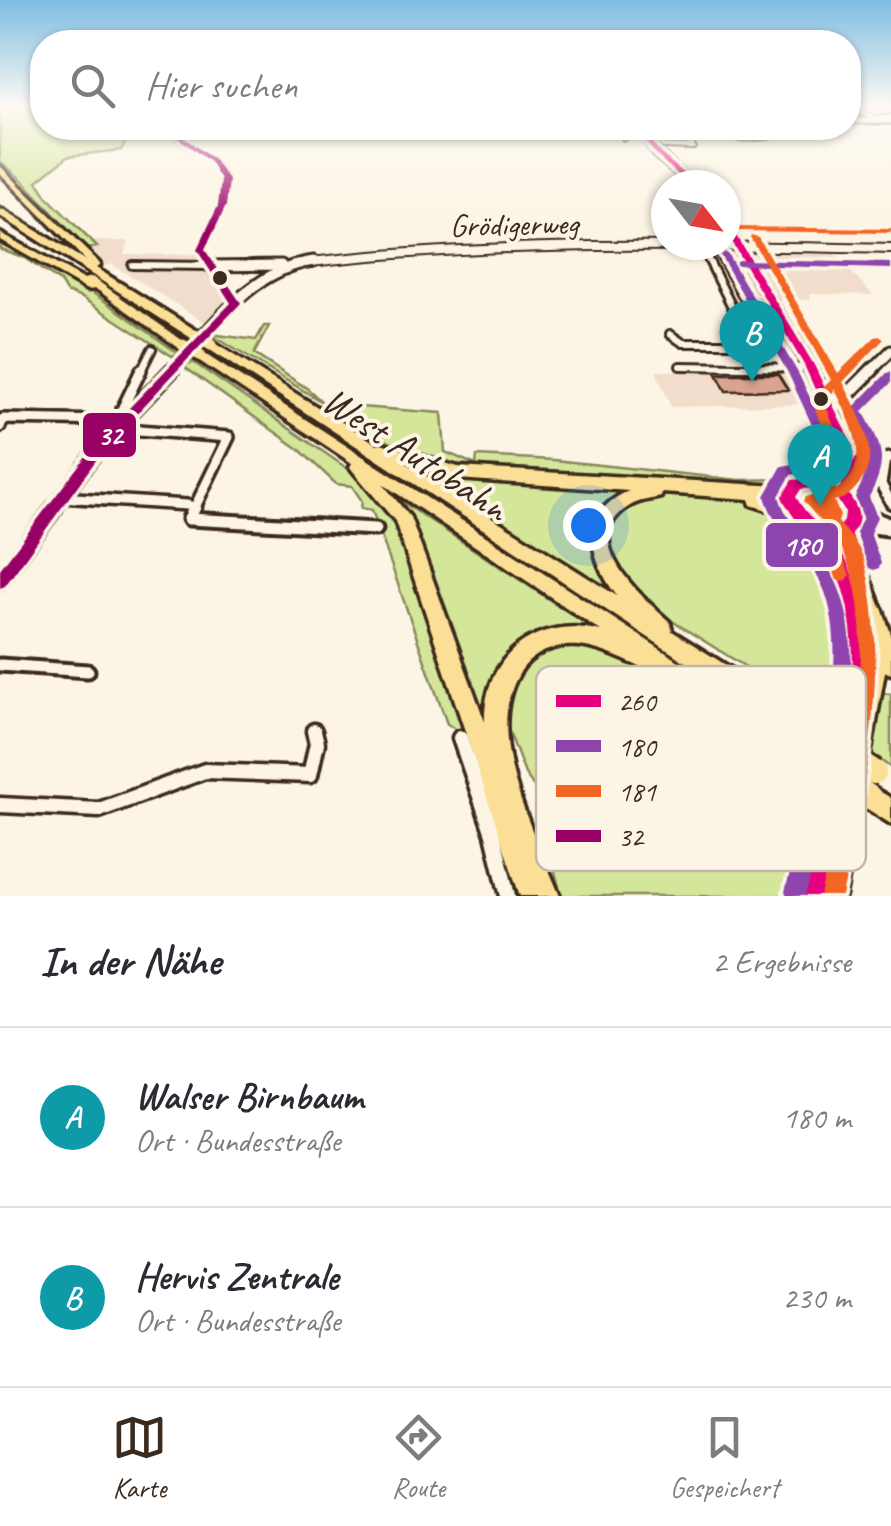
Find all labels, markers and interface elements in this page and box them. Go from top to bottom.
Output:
search box [30,30,861,140]
icon: search [65,58,120,113]
text: Hier suchen [145,62,297,109]
north arrow [651,170,741,260]
street label: Grödigerweg [449,203,581,246]
unlabelled marker [210,268,230,288]
pin: B [720,300,784,382]
street label: West Autobahn [313,375,519,534]
unlabelled marker [811,389,831,409]
line badge: 32 [81,411,138,459]
text: 32 [97,418,125,453]
pin: A [788,424,852,506]
your location [563,500,614,551]
line badge: 180 [764,521,840,569]
text: 180 [783,528,824,563]
legend [536,666,866,871]
text: 260 [618,684,658,719]
text: 180 [618,729,658,764]
text: 181 [618,774,657,809]
text: 32 [618,819,646,854]
text: In der Nähe [40,935,221,988]
text: 2 Ergebnisse [712,941,851,982]
text: Walser Birnbaum [135,1073,363,1120]
text: A [64,1097,81,1138]
text: 180 m [782,1097,851,1138]
text: Ort · Bundesstraße [135,1120,341,1161]
text: Hervis Zentrale [135,1253,338,1300]
text: B [64,1277,81,1318]
text: 230 m [782,1277,851,1318]
text: Ort · Bundesstraße [135,1300,341,1341]
tab: Karte [112,1410,167,1505]
tab: Route [391,1410,446,1505]
tab: Gespeichert [670,1410,779,1505]

